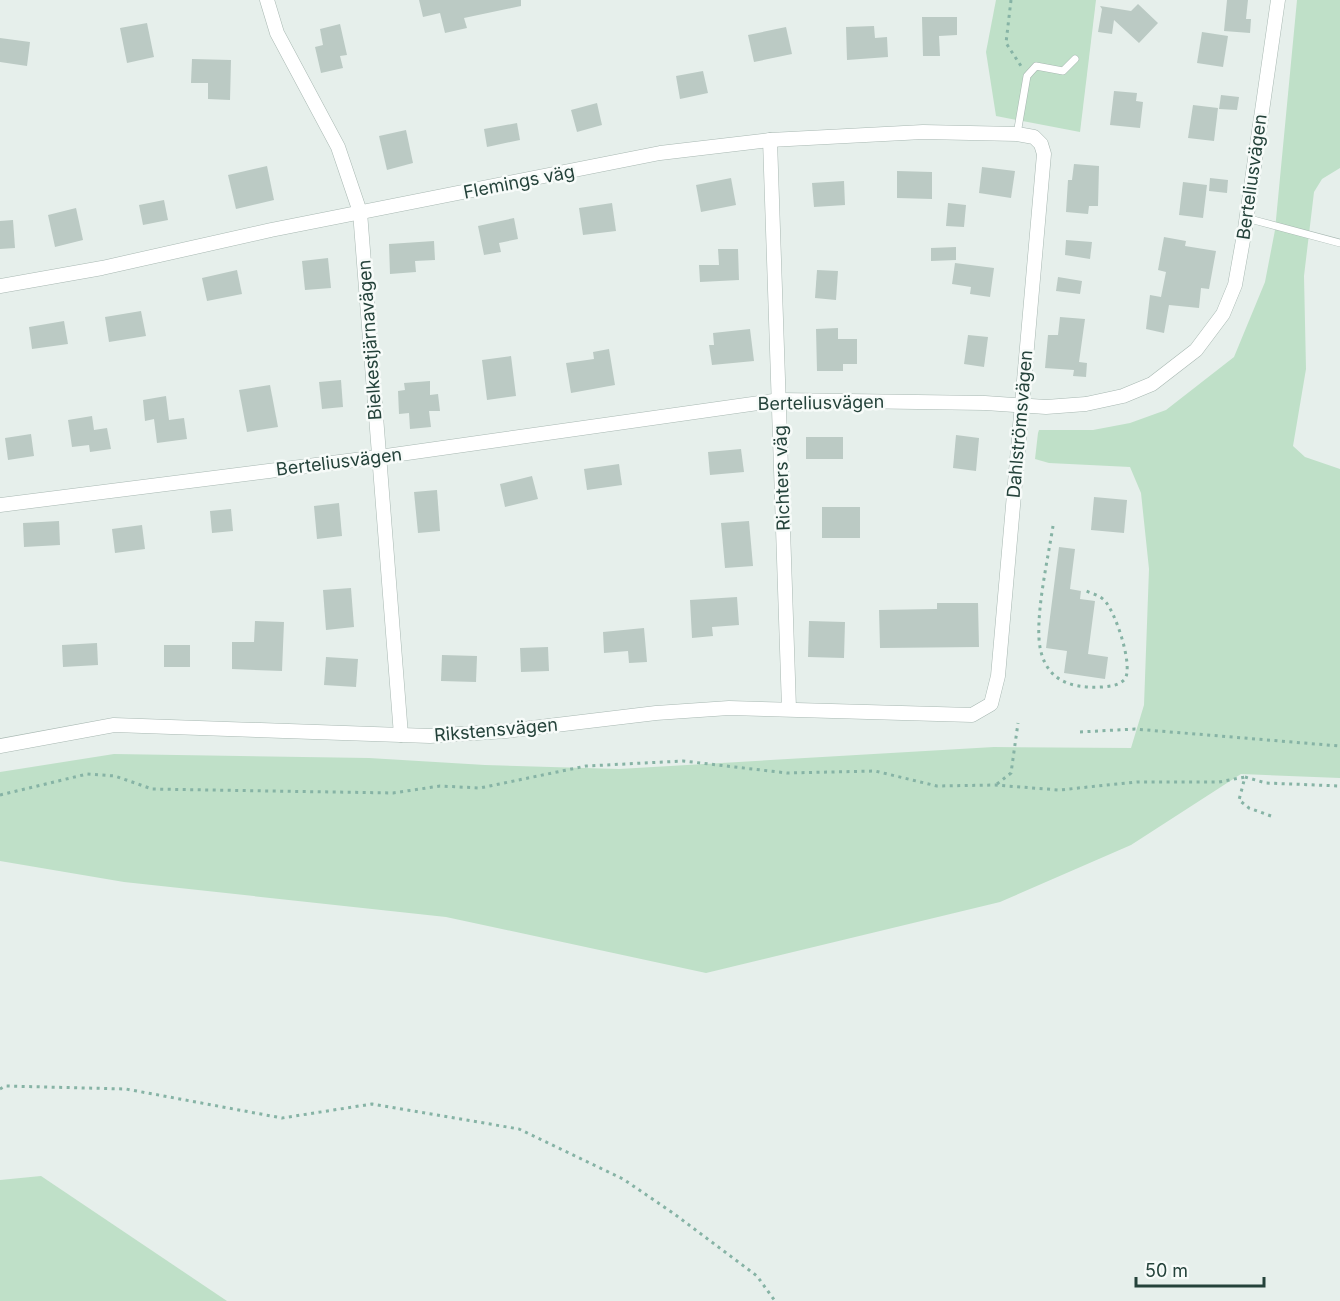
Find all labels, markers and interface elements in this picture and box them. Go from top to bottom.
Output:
street label: Berteliusvägen [1232,113,1271,241]
street label: Flemings väg [461,160,576,203]
street label: Bielkestjärnavägen [353,259,386,421]
street label: Dahlströmsvägen [1003,349,1036,499]
street label: Berteliusvägen [757,391,885,414]
street label: Richters väg [769,425,794,531]
street label: Berteliusvägen [275,443,403,480]
street label: Rikstensvägen [433,714,559,745]
scale bar [1136,1250,1264,1288]
text: 50 m [1145,1260,1188,1281]

